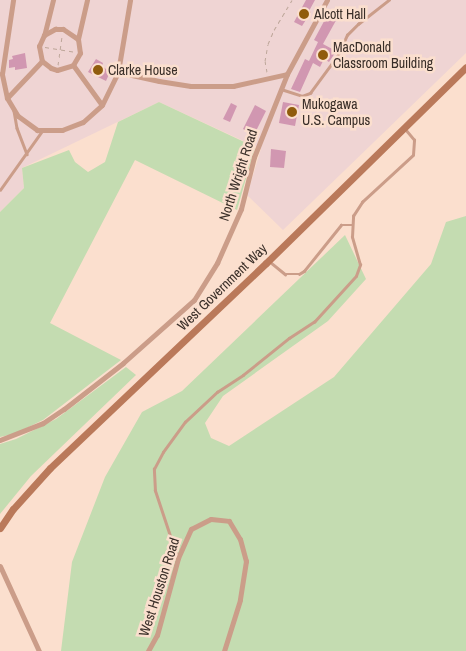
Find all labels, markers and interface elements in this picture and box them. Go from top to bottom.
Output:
place label: Alcott Hall [314,6,366,22]
marker: Alcott Hall [298,8,310,20]
place label: MacDonald Classroom Building [333,39,433,72]
marker: MacDonald Classroom Building [317,49,329,61]
place label: Clarke House [108,62,178,78]
marker: Clarke House [92,64,104,76]
place label: Mukogawa U.S. Campus [302,96,370,128]
marker: Mukogawa U.S. Campus [286,106,298,118]
street label: North Wright Road [215,127,261,223]
street label: West Government Way [174,240,270,334]
street label: West Houston Road [135,536,183,638]

